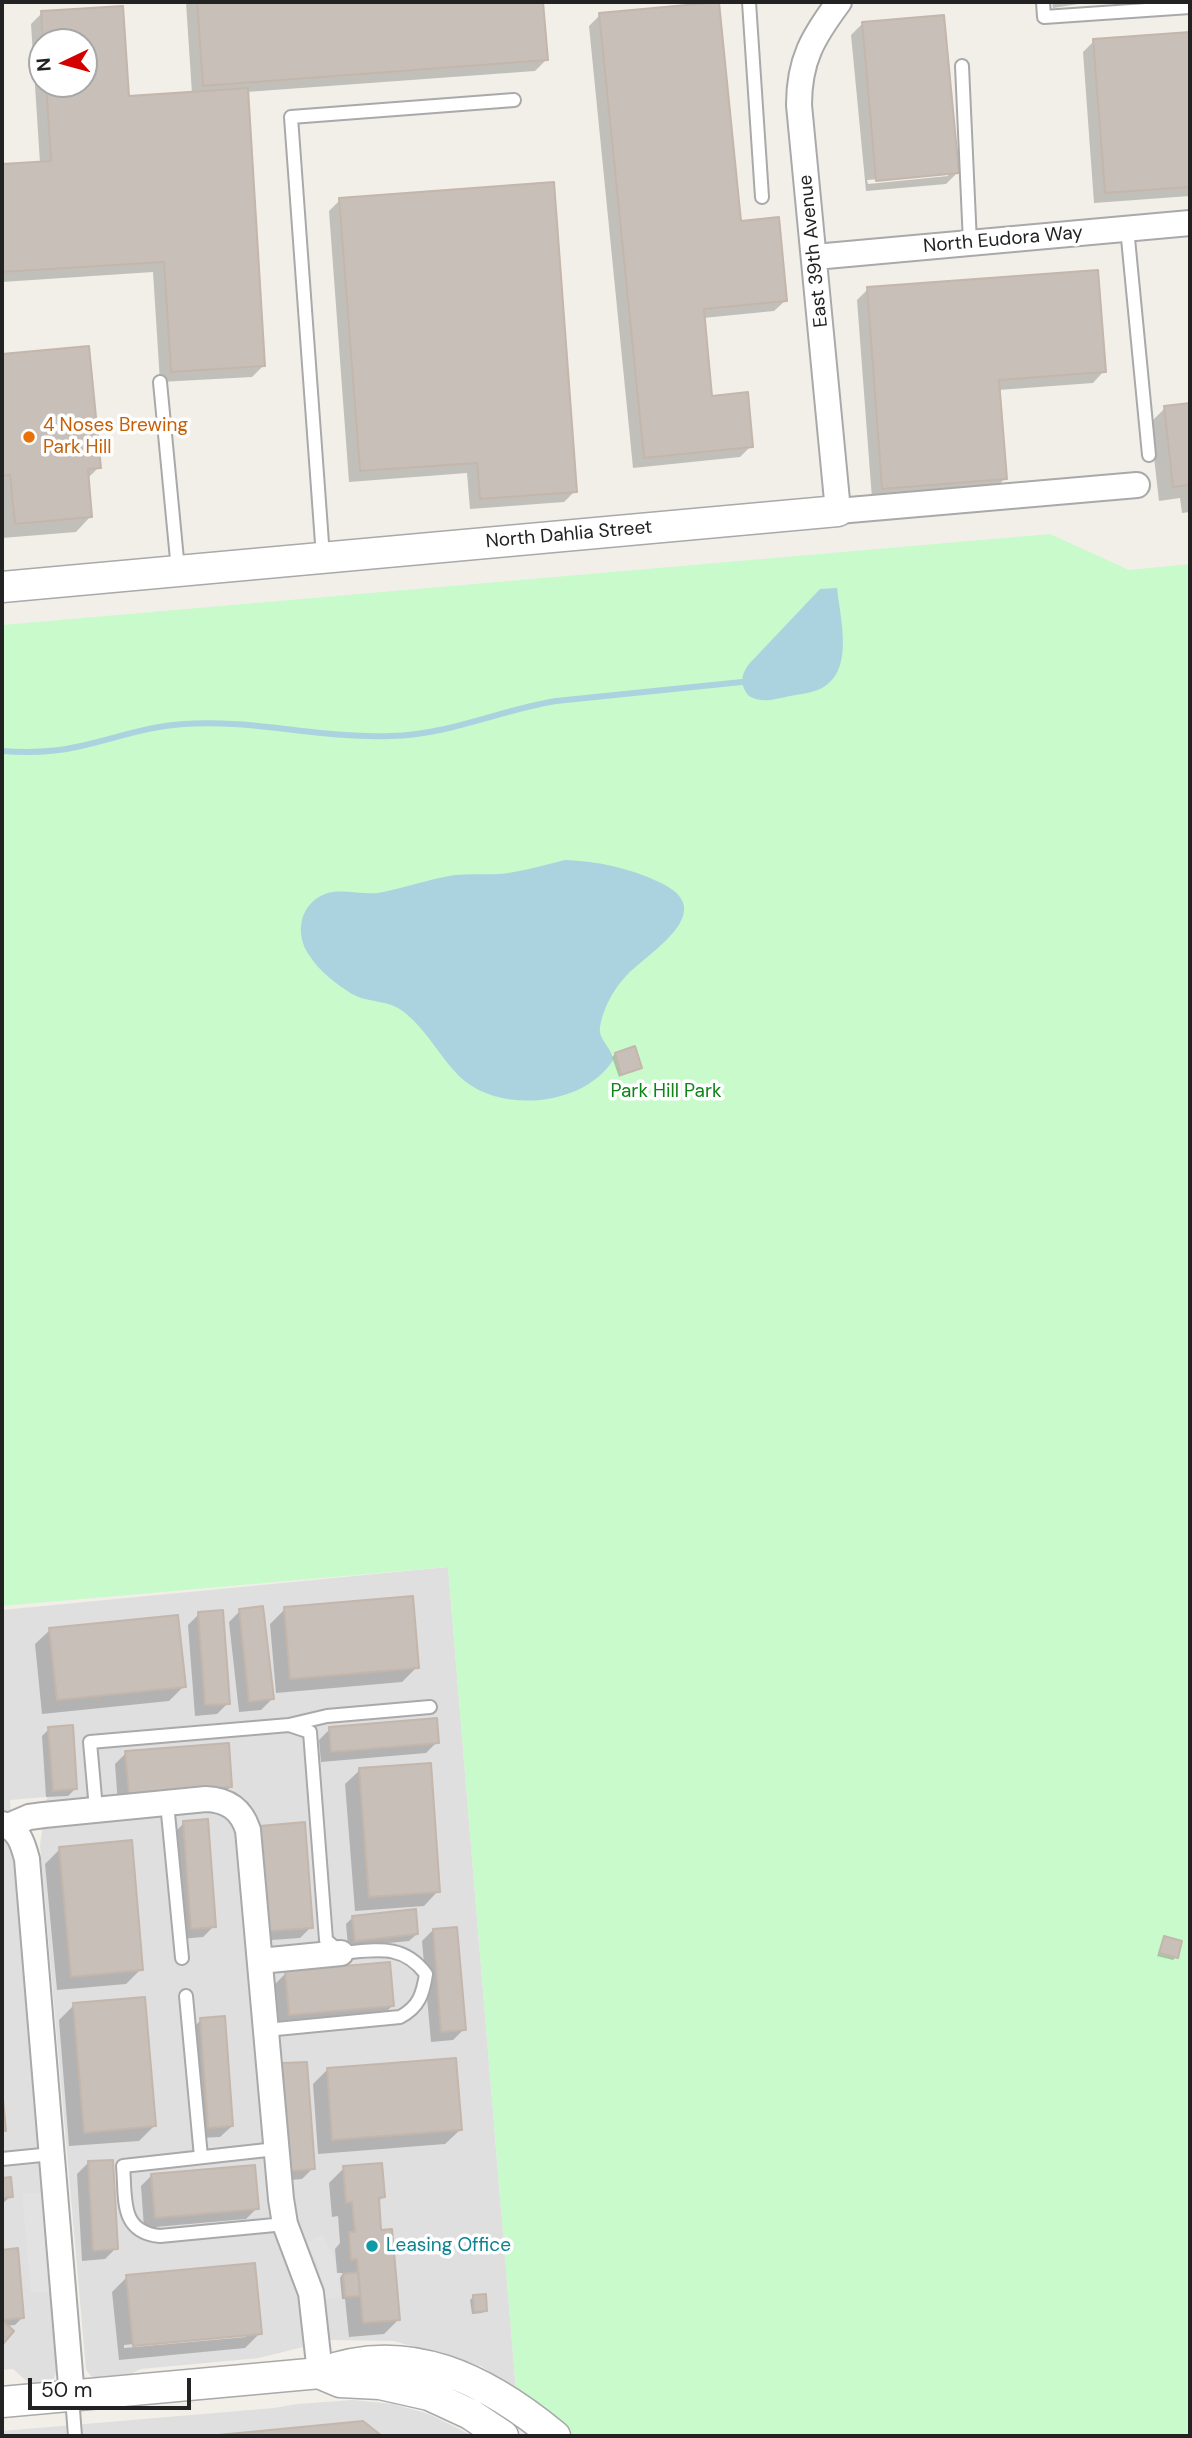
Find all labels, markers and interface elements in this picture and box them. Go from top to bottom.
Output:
north arrow [28,28,98,98]
text: N [31,57,57,73]
street label: East 39th Avenue [795,174,833,328]
street label: North Eudora Way [922,222,1084,258]
place label: 4 Noses Brewing Park Hill [43,415,188,459]
marker: 4 Noses Brewing Park Hill [21,429,37,445]
street label: North Dahlia Street [485,516,653,554]
park label: Park Hill Park [610,1081,722,1103]
place label: Leasing Office [386,2235,511,2257]
marker: Leasing Office [364,2238,380,2254]
scale bar [32,2364,194,2408]
text: 50 m [41,2376,92,2404]

